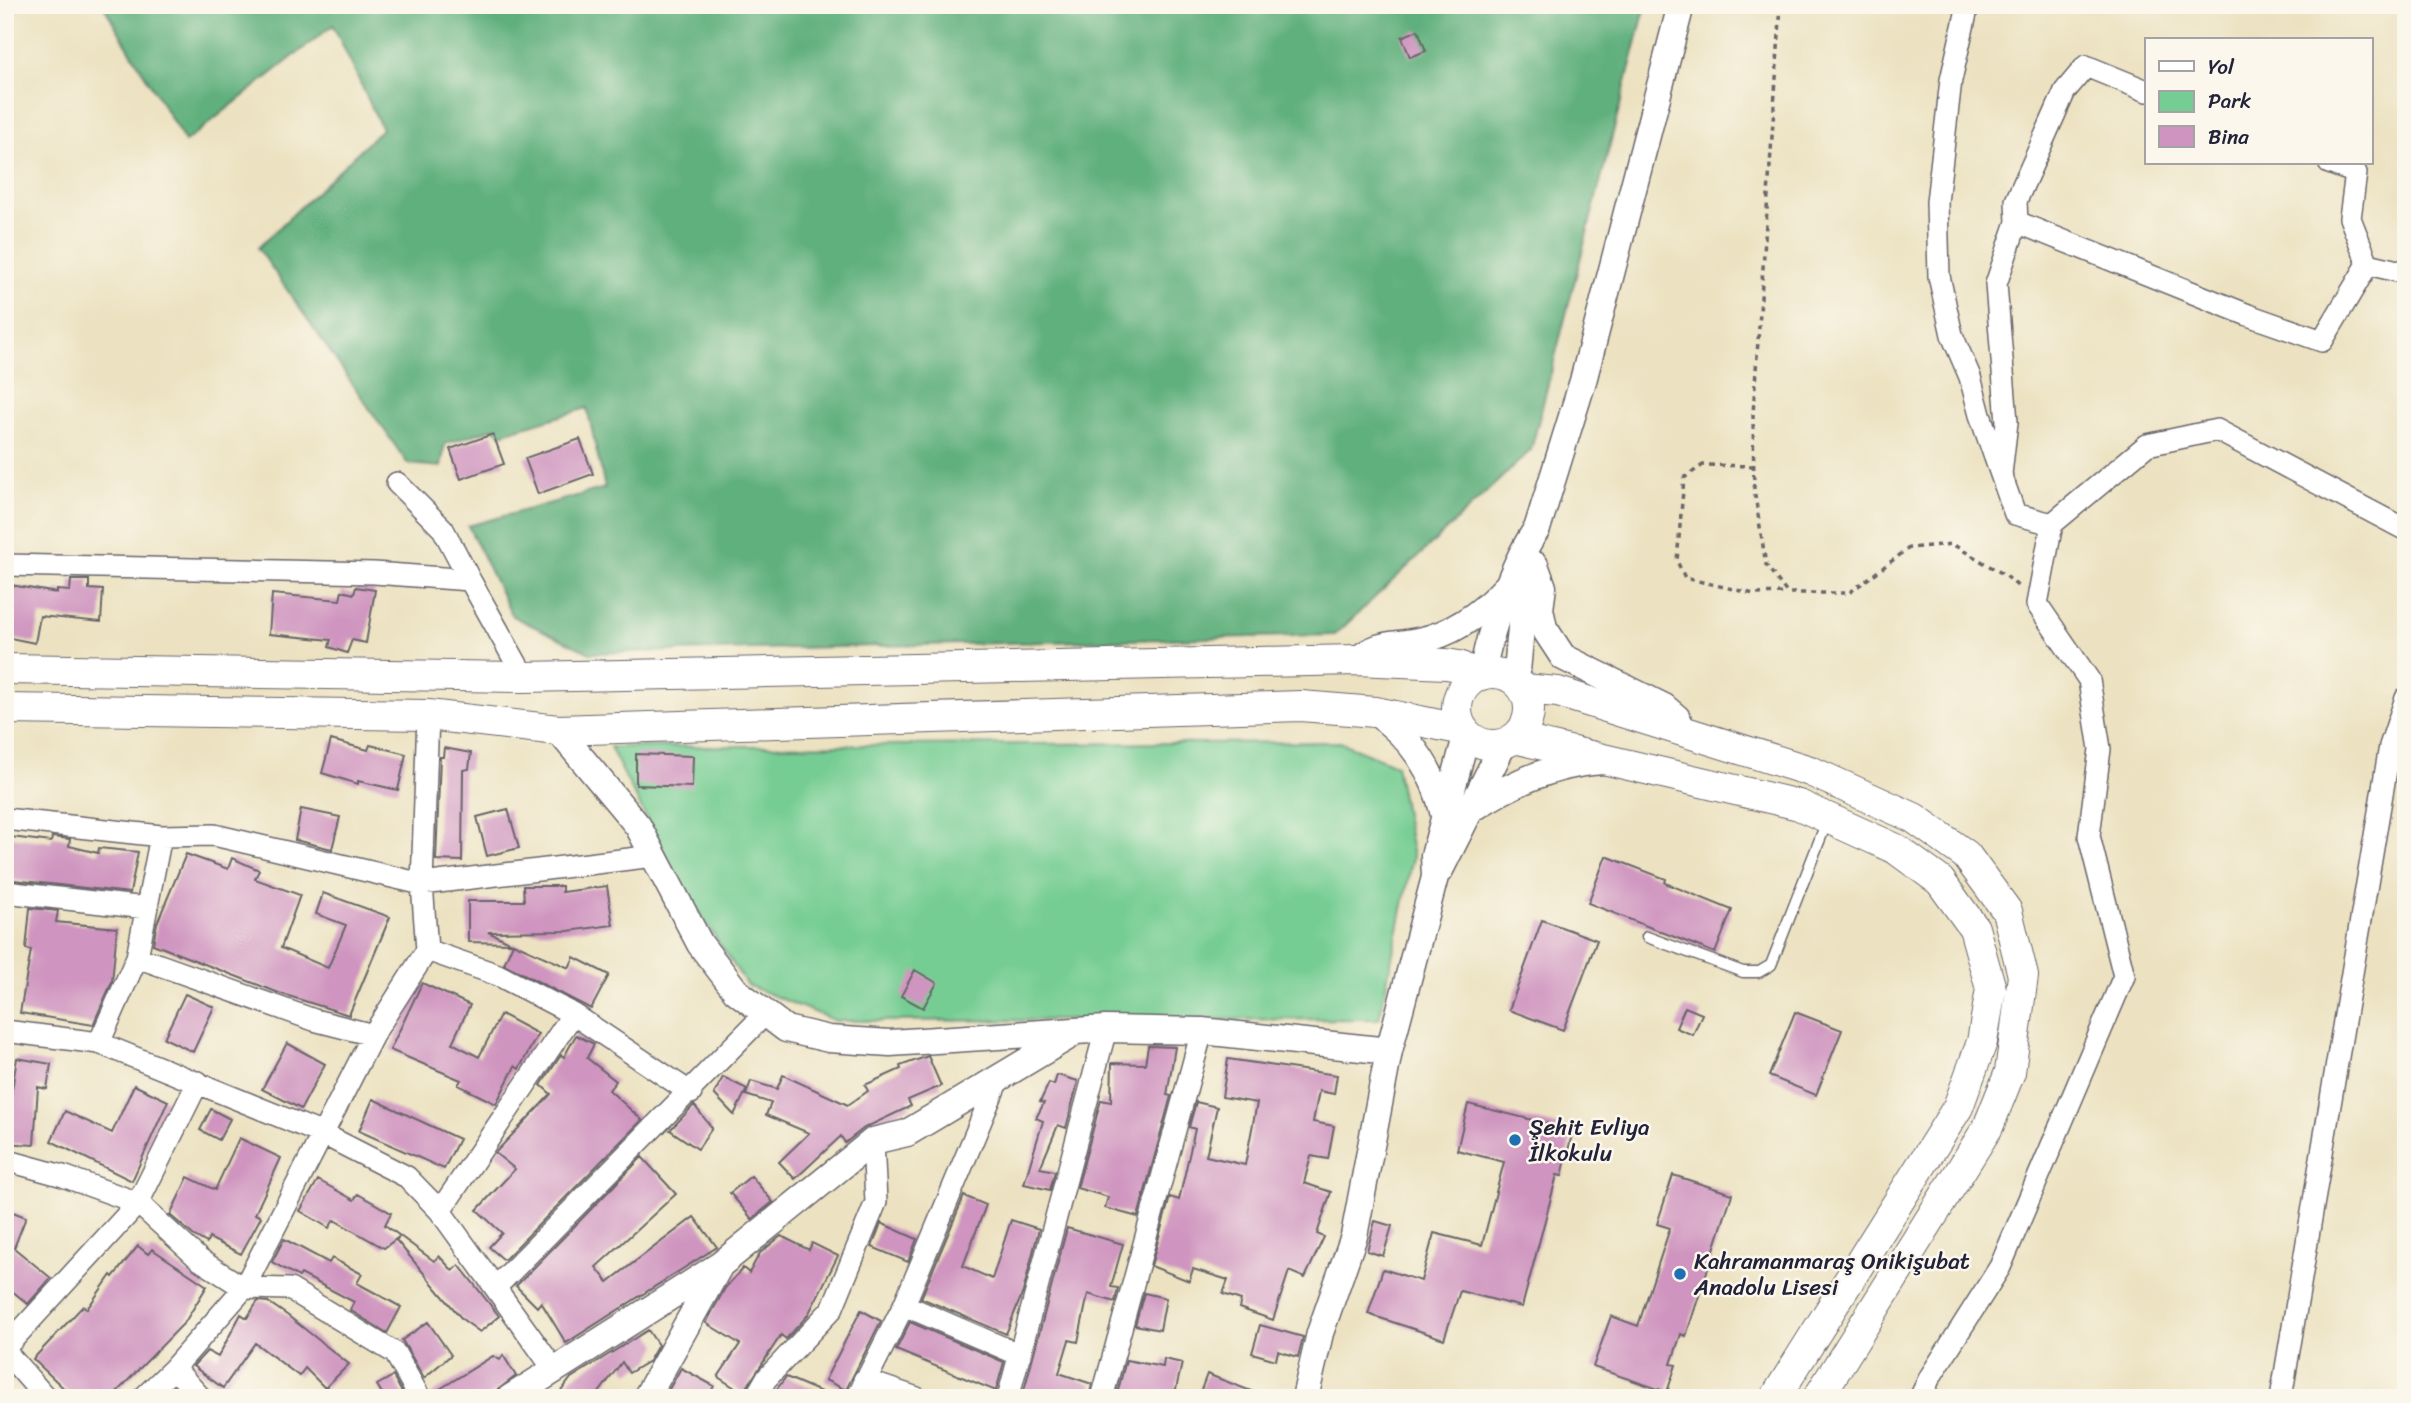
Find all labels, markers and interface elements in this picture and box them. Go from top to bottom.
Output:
legend [2145,38,2372,164]
text: Yol [2208,48,2235,86]
text: Park [2208,82,2251,120]
text: Bina [2208,118,2249,156]
place label: Şehit Evliya İlkokulu [1528,1107,1650,1174]
marker: Şehit Evliya İlkokulu [1507,1132,1523,1148]
place label: Kahramanmaraş Onikişubat Anadolu Lisesi [1693,1241,1970,1308]
marker: Kahramanmaraş Onikişubat Anadolu Lisesi [1672,1266,1688,1282]

